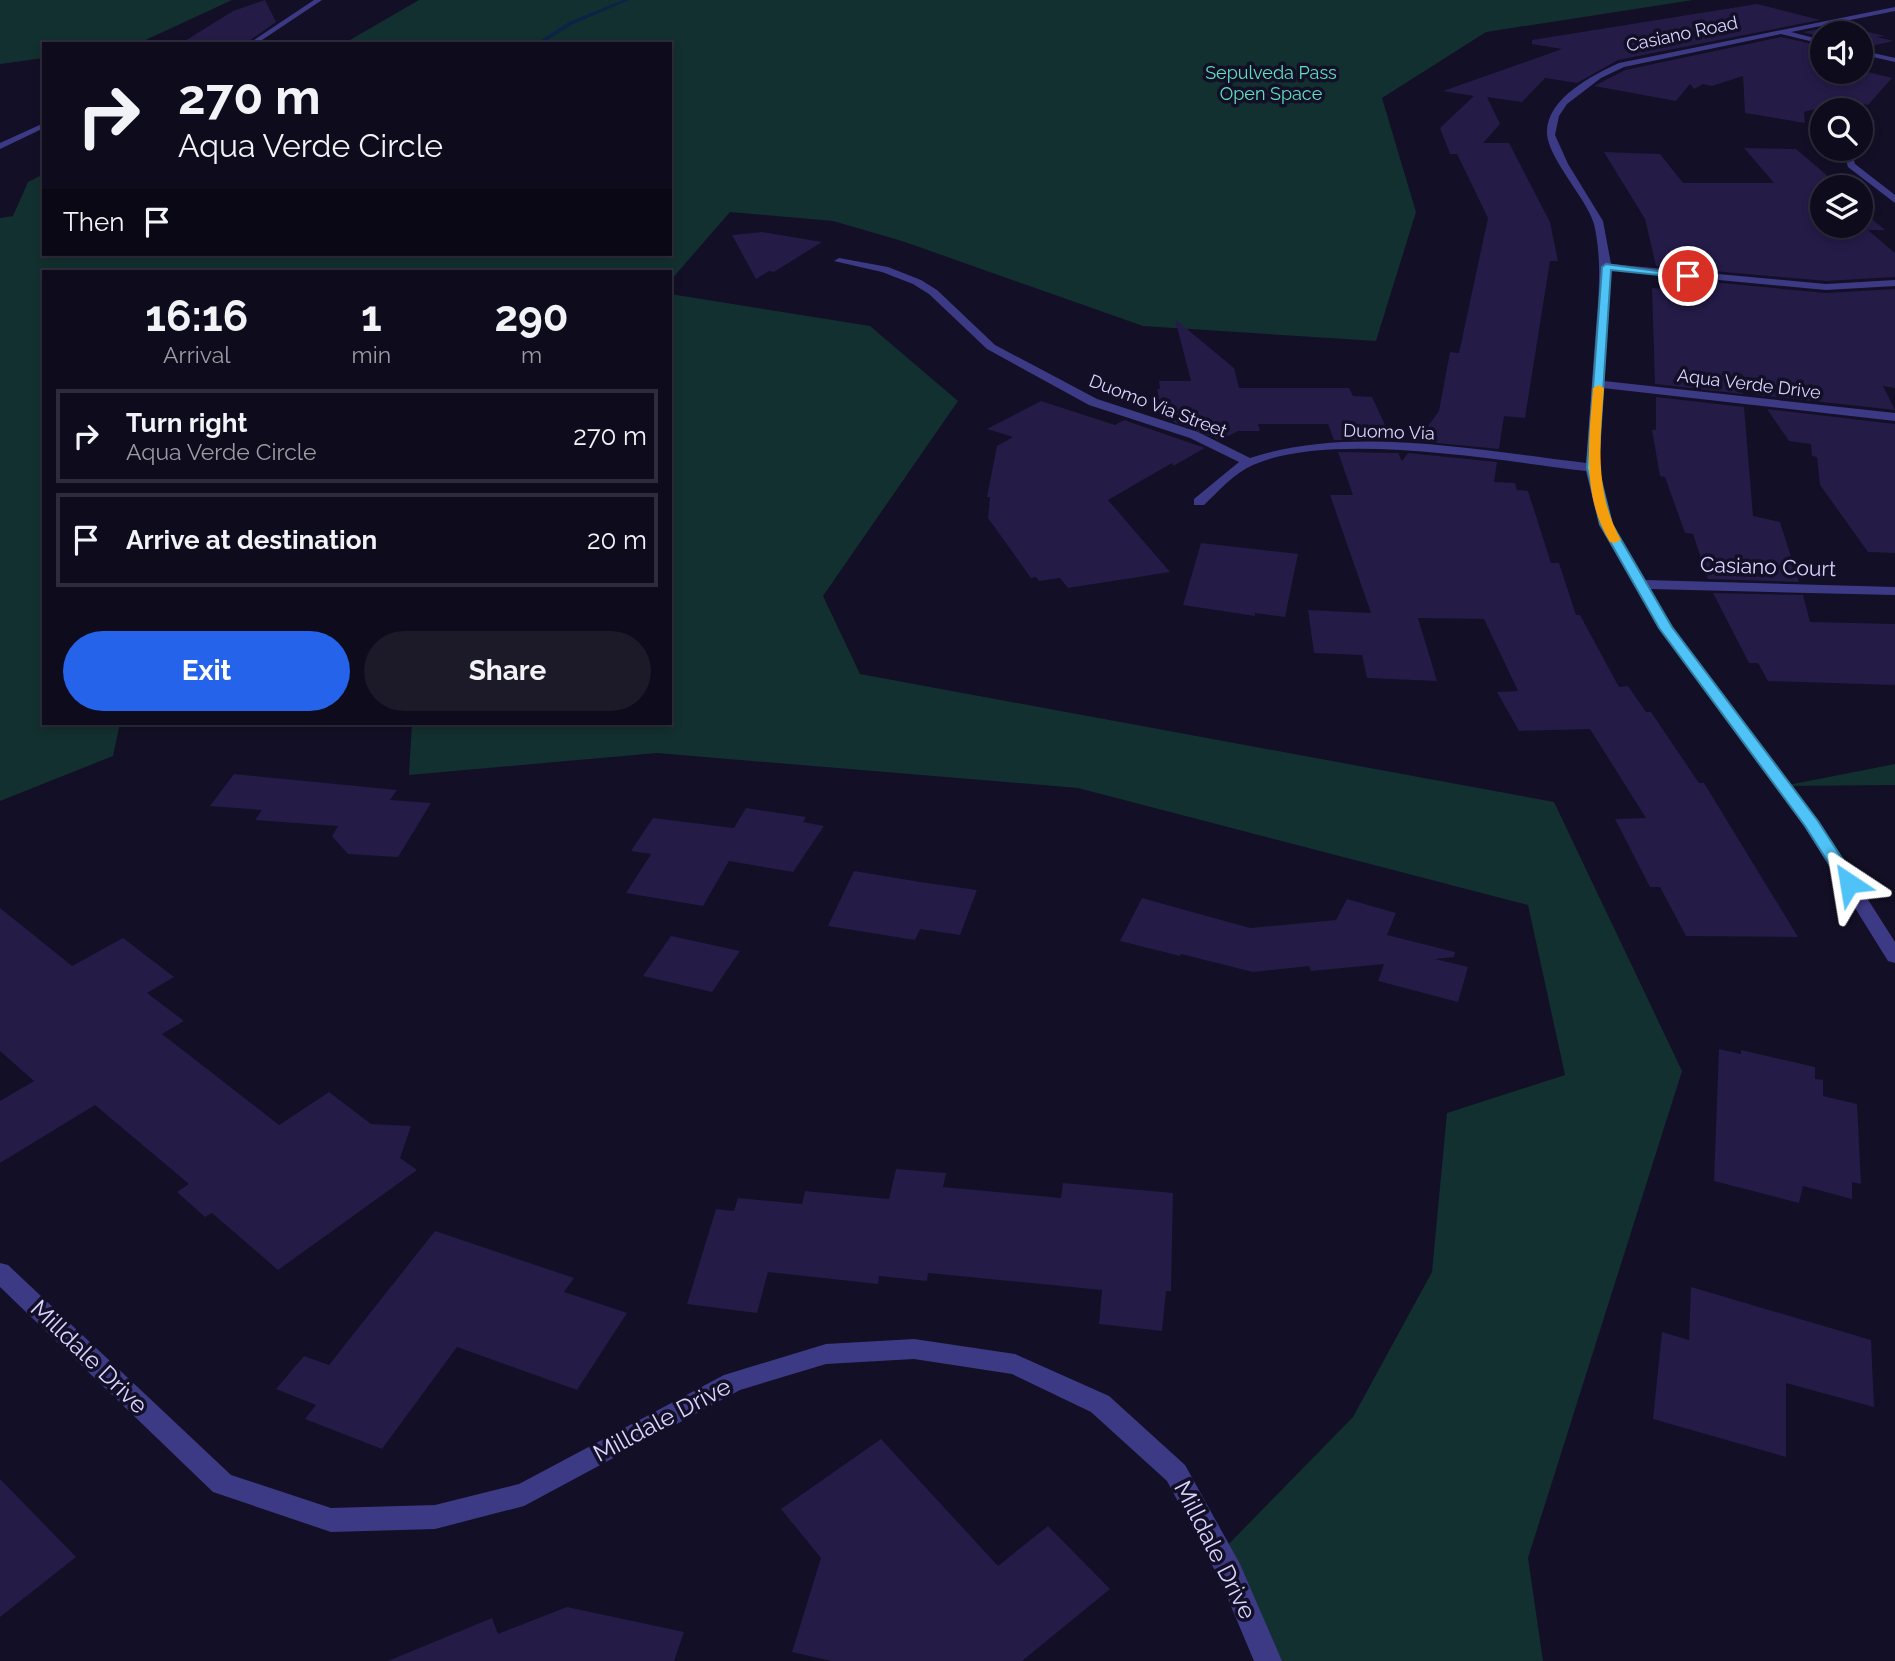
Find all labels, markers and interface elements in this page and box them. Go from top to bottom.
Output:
street label: Casiano Road [1624,11,1740,56]
map controls [1810,21,1873,238]
button: sound [1810,21,1873,84]
park label: Sepulveda Pass Open Space [1205,62,1337,104]
text: 270 m [178,68,321,125]
icon: right [63,70,154,161]
button: search [1810,98,1873,161]
text: Aqua Verde Circle [178,127,443,164]
button: layers [1810,175,1873,238]
icon: arrive [138,203,176,241]
text: Then [63,207,124,237]
pin [1658,246,1718,306]
icon: arrive [1669,257,1707,295]
text: 16:16 [145,292,248,341]
text: 1 [361,292,382,341]
text: 290 [494,292,569,341]
text: Arrival [163,341,230,368]
text: min [352,341,391,368]
text: m [521,341,542,368]
street label: Aqua Verde Drive [1676,364,1822,403]
street label: Duomo Via Street [1086,370,1230,441]
text: Turn right [126,408,247,438]
icon: right [67,417,105,455]
street label: Duomo Via [1343,419,1435,444]
text: 270 m [573,421,647,451]
text: Aqua Verde Circle [126,438,317,465]
icon: arrive [67,521,105,559]
text: Arrive at destination [126,525,377,555]
text: 20 m [587,525,647,555]
street label: Casiano Court [1700,552,1836,581]
button: Exit [63,631,350,711]
button: Share [364,631,651,711]
position arrow [1812,846,1886,920]
street label: Milldale Drive [25,1294,154,1420]
street label: Milldale Drive [588,1371,735,1468]
street label: Milldale Drive [1168,1476,1263,1624]

